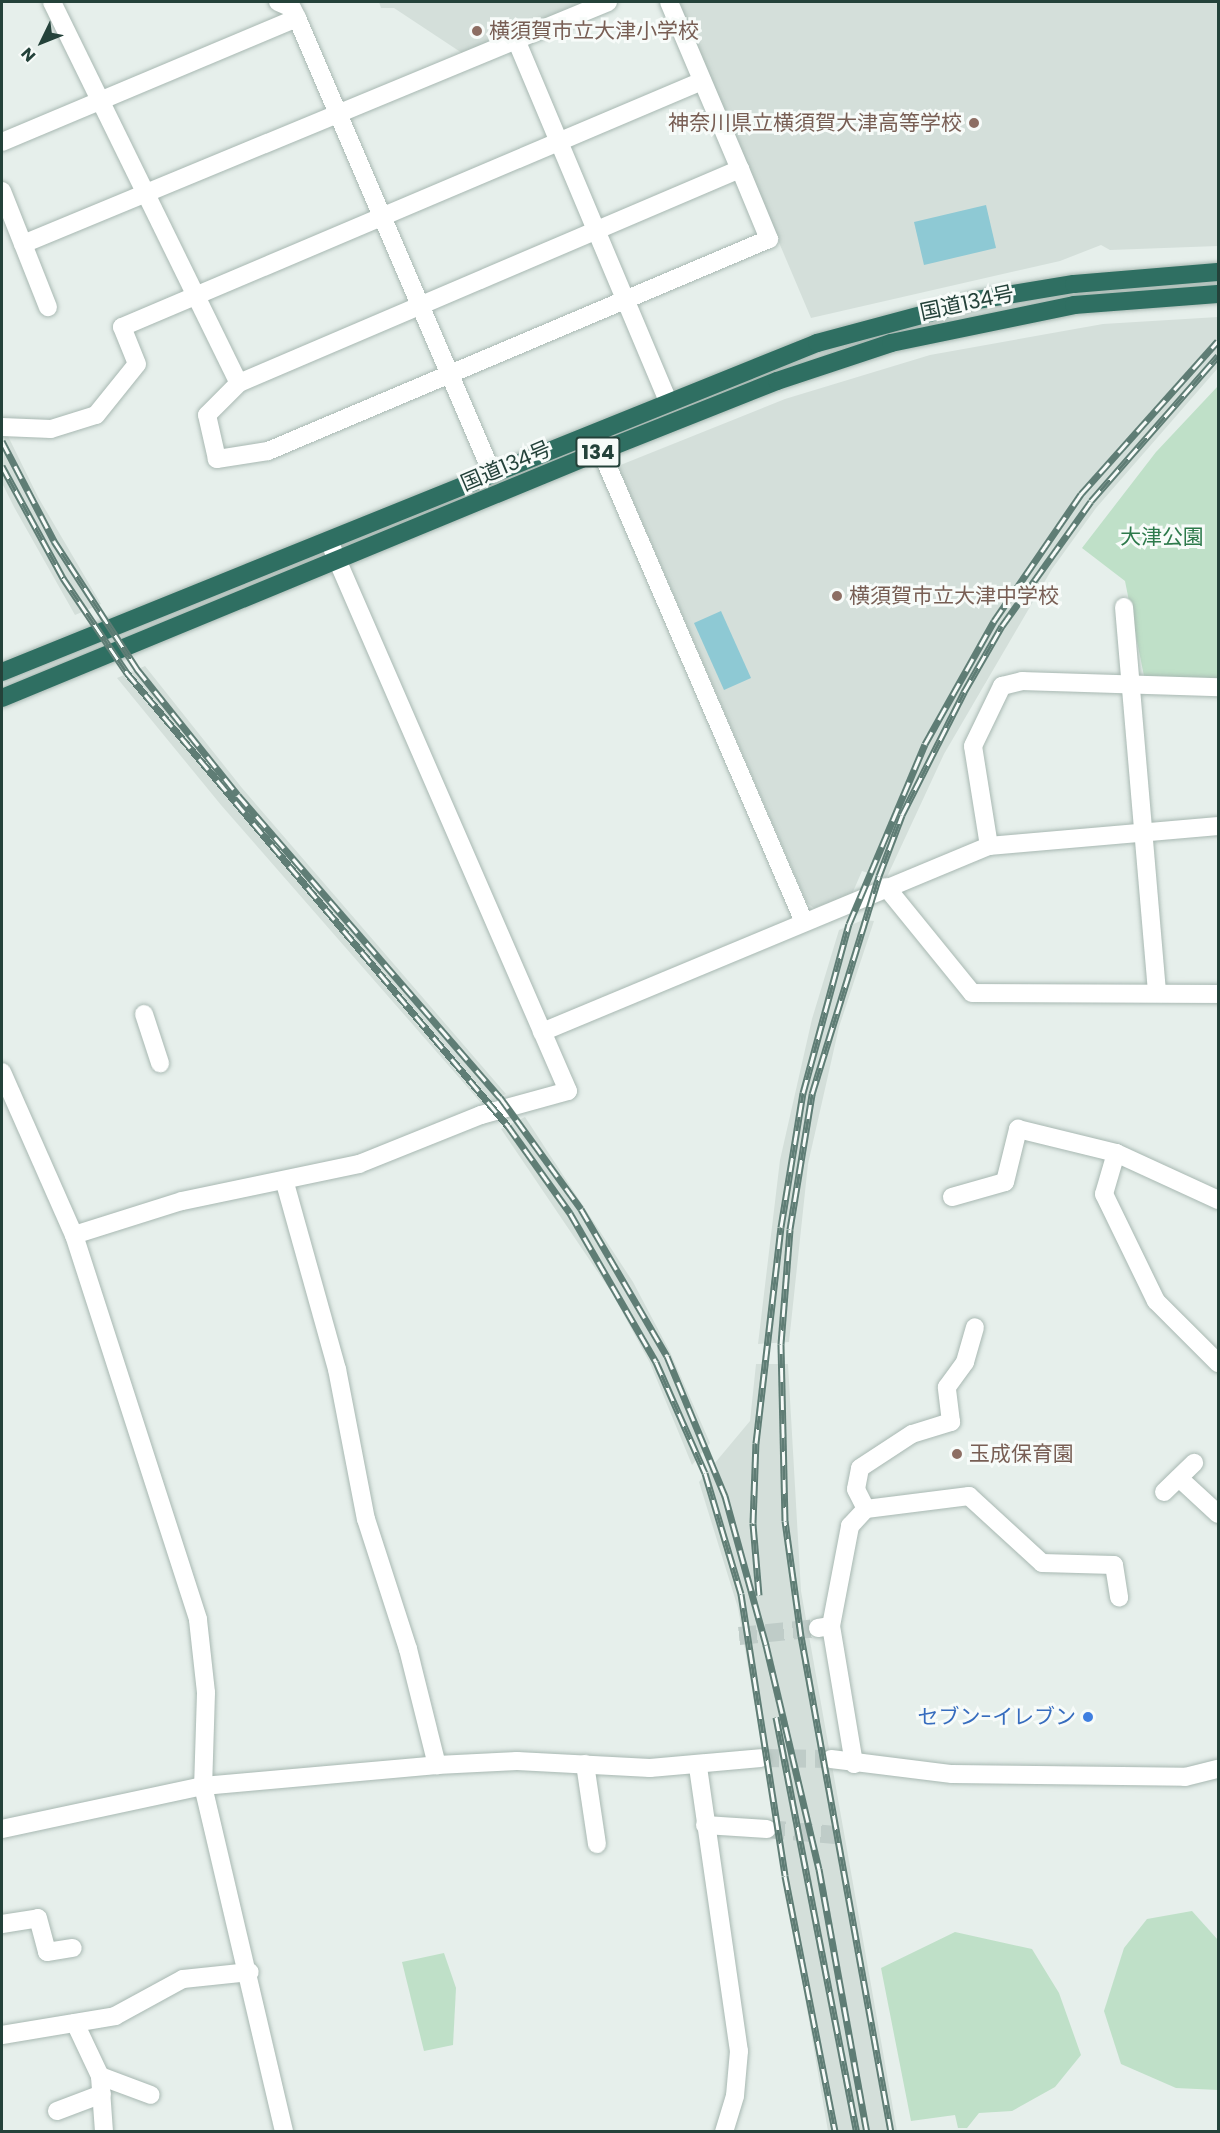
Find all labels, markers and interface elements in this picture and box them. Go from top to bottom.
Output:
north arrow [12,12,72,72]
place label: 横須賀市立大津小学校 [489,18,699,44]
marker: 横須賀市立大津小学校 [470,24,484,38]
text: N [16,42,41,67]
place label: 神奈川県立横須賀大津高等学校 [668,110,962,136]
marker: 神奈川県立横須賀大津高等学校 [967,116,981,130]
street label: 国道134号 [918,281,1016,325]
road number: 134 [574,435,622,469]
street label: 国道134号 [457,436,555,496]
park label: 大津公園 [1120,524,1204,550]
place label: 横須賀市立大津中学校 [849,583,1059,609]
marker: 横須賀市立大津中学校 [830,589,844,603]
place label: 玉成保育園 [969,1441,1074,1467]
marker: 玉成保育園 [950,1447,964,1461]
place label: セブン-イレブン [917,1704,1076,1730]
marker: セブン-イレブン [1081,1710,1095,1724]

